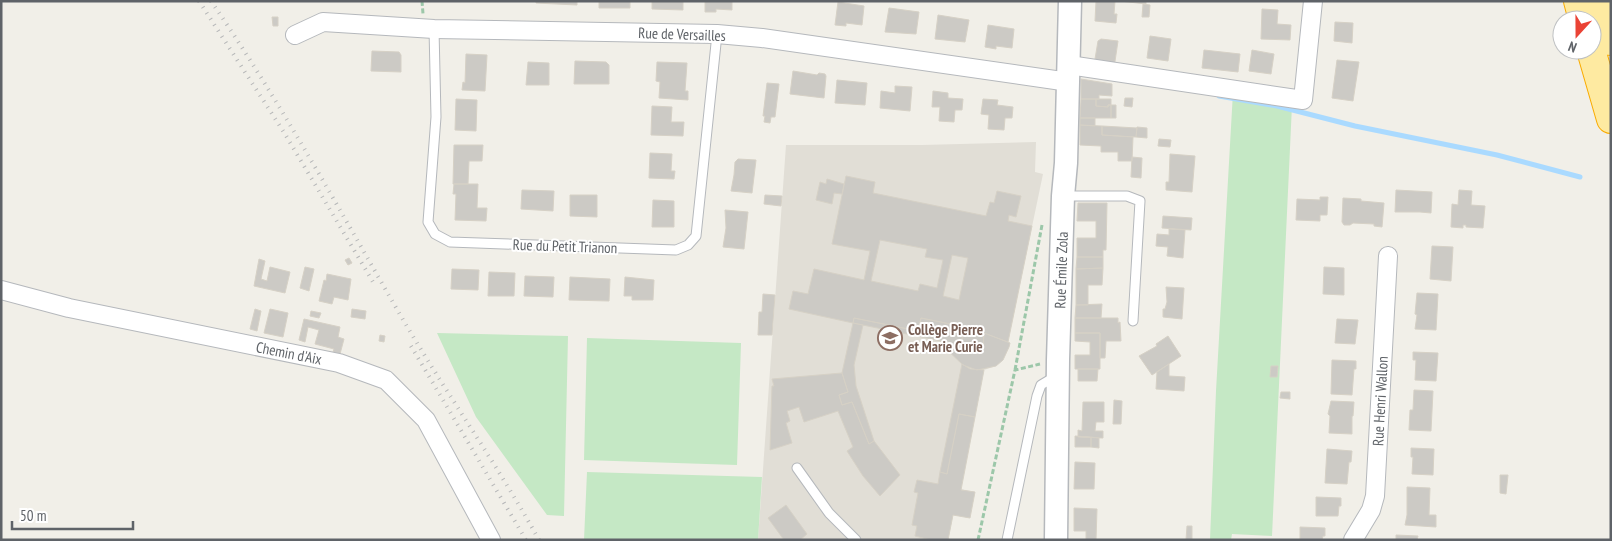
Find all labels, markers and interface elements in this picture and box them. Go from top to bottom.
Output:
north arrow [1552,10,1602,60]
street label: Rue de Versailles [638,23,726,45]
text: N [1566,37,1579,57]
street label: Rue Émile Zola [1050,231,1072,309]
street label: Rue du Petit Trianon [512,235,618,257]
place label: Collège Pierre et Marie Curie [908,320,983,356]
school or university icon: Collège Pierre et Marie Curie [877,325,903,351]
street label: Chemin d'Aix [254,337,324,369]
street label: Rue Henri Wallon [1368,356,1392,446]
scale bar [12,498,134,530]
text: 50 m [20,506,46,525]

